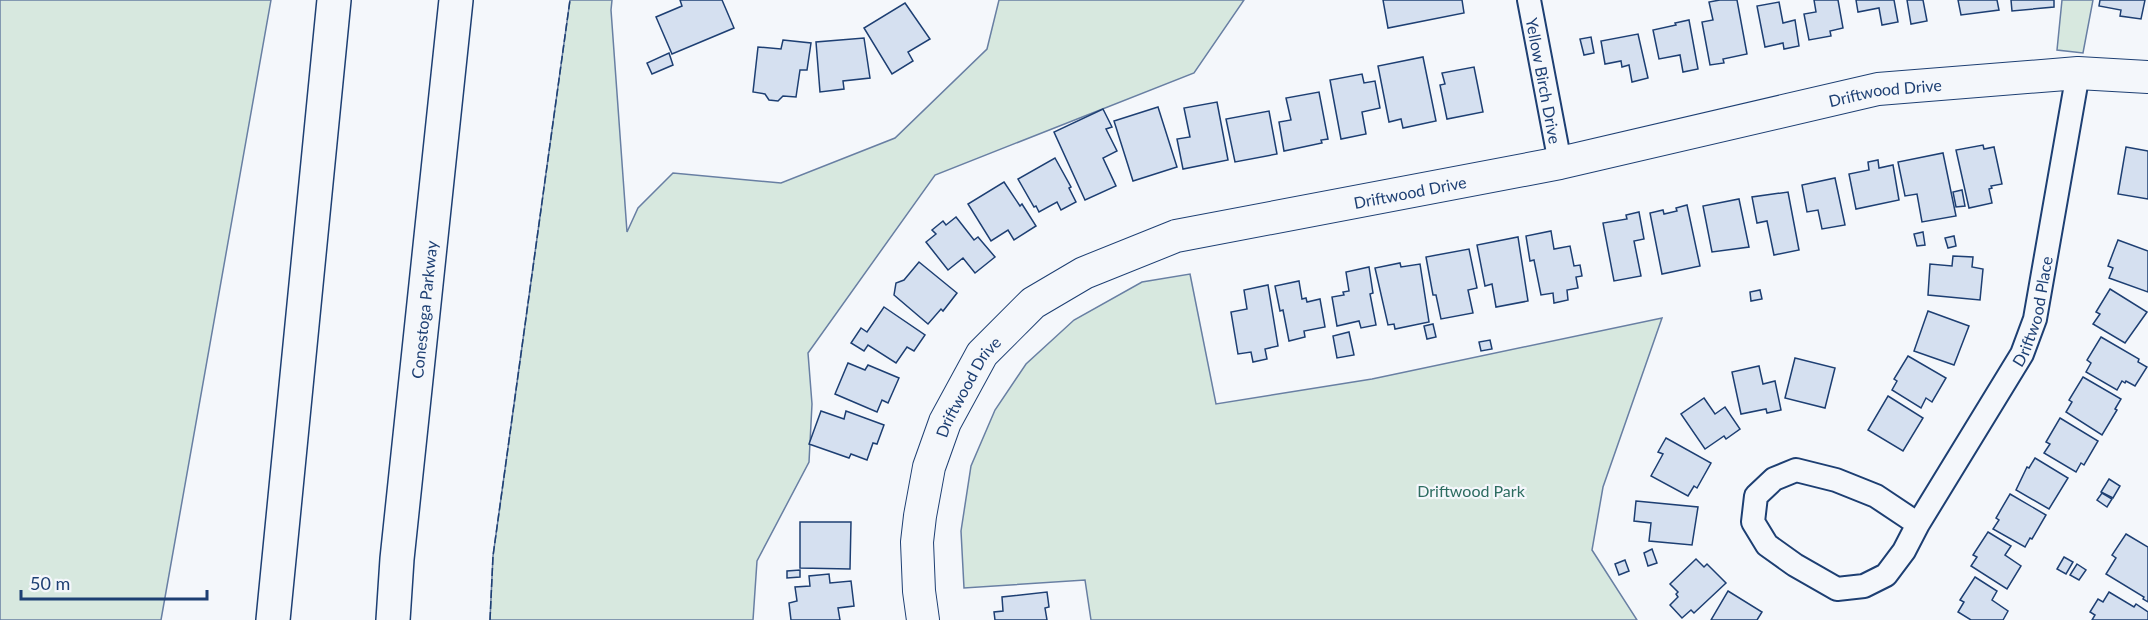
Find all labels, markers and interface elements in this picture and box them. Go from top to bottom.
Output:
street label: Yellow Birch Drive [1523,16,1566,145]
street label: Driftwood Drive [1827,74,1942,110]
street label: Driftwood Drive [1352,172,1468,212]
street label: Conestoga Parkway [407,239,440,380]
street label: Driftwood Place [2007,255,2055,370]
street label: Driftwood Drive [931,332,1004,440]
park label: Driftwood Park [1417,481,1526,500]
scale bar [21,563,207,601]
text: 50 m [30,572,70,594]

